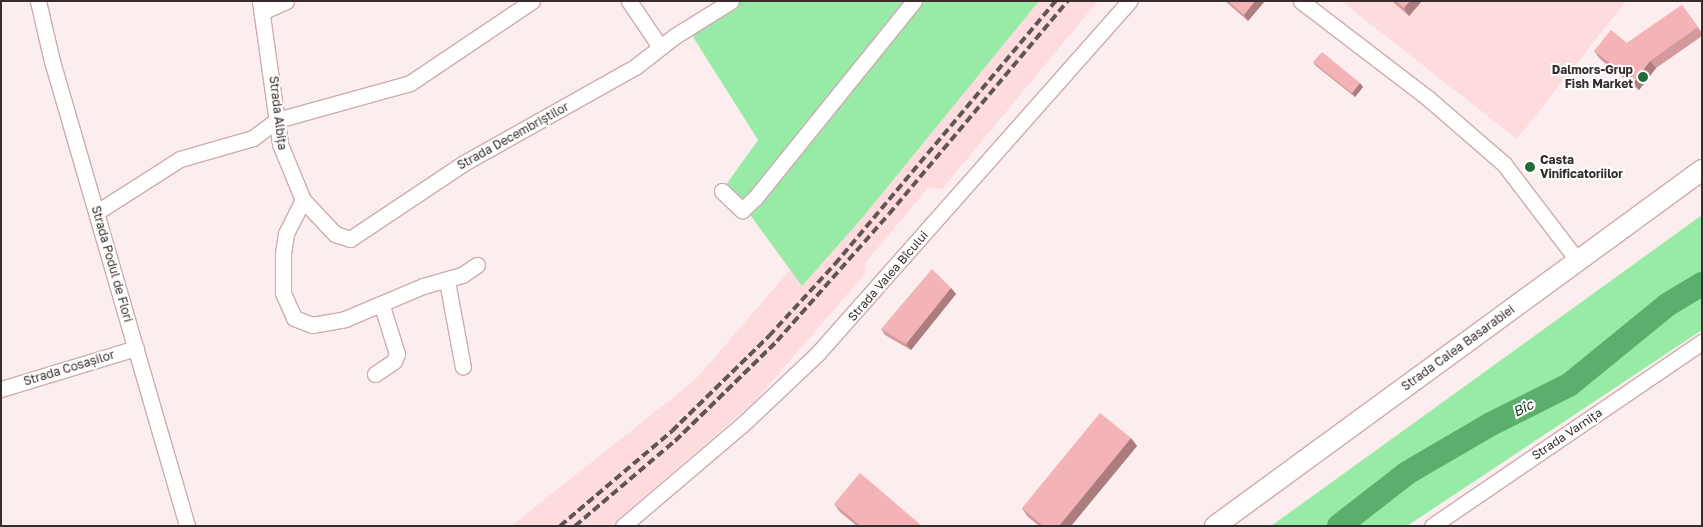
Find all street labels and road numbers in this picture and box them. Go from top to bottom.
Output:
street label: Strada Albița [266,75,290,151]
street label: Strada Decembriștilor [455,99,571,173]
street label: Strada Podul de Flori [88,204,136,324]
street label: Strada Valea Bîcului [845,228,931,324]
street label: Strada Calea Basarabiei [1399,302,1517,394]
street label: Strada Cosașilor [22,347,116,389]
street label: Strada Varnița [1529,405,1605,463]

